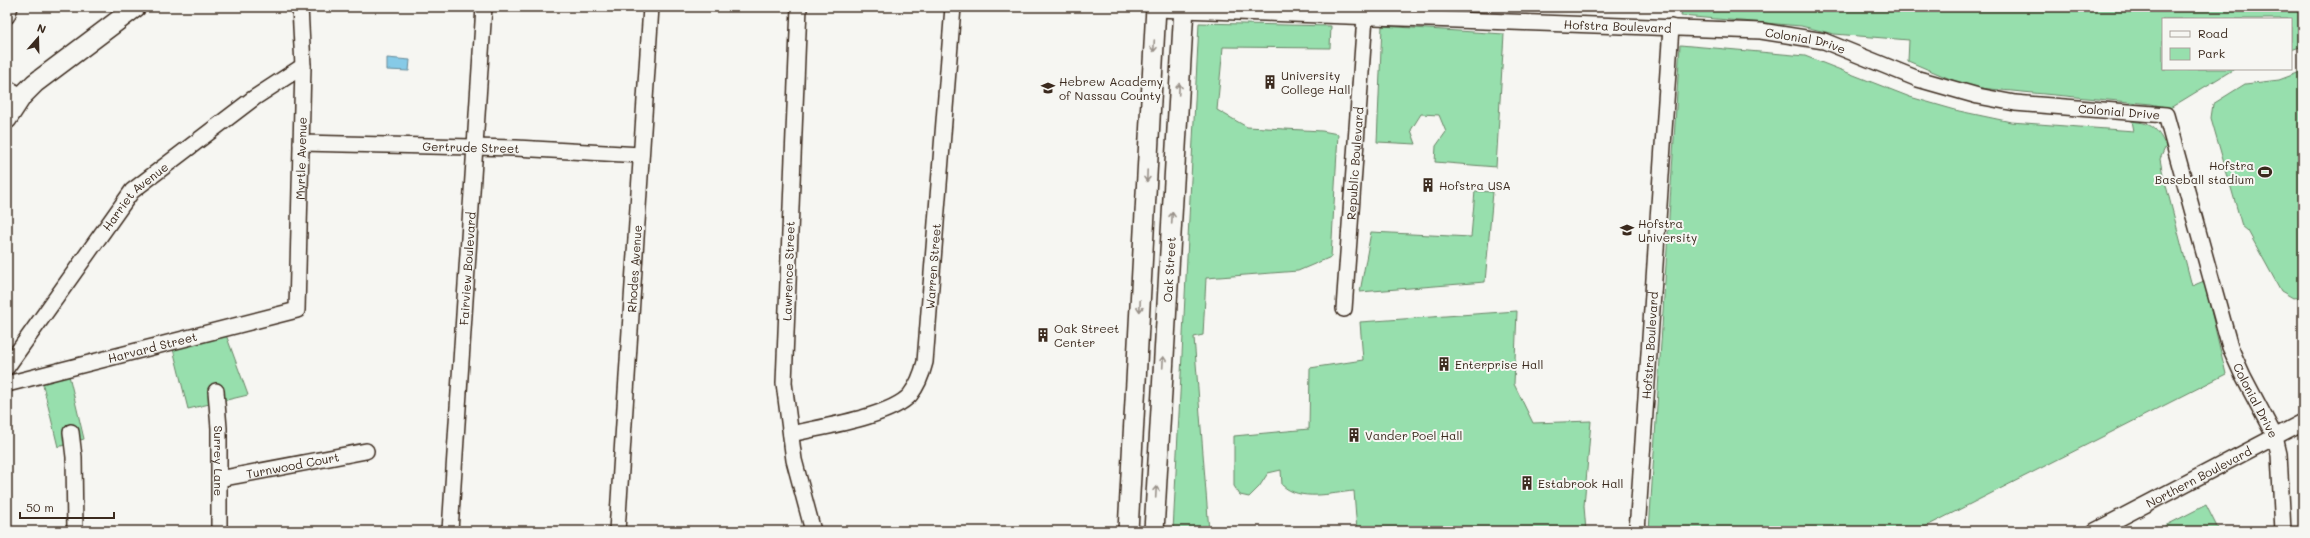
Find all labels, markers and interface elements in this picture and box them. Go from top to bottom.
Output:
street label: Hofstra Boulevard [1563,16,1672,36]
north arrow [18,18,58,58]
legend [2162,18,2292,70]
text: N [35,20,48,37]
street label: Colonial Drive [1764,24,1848,57]
text: Road [2198,25,2228,41]
one-way arrow [1150,39,1158,52]
text: Park [2198,45,2225,61]
place label: University College Hall [1281,67,1350,97]
place label: Hebrew Academy of Nassau County [1059,73,1163,103]
building icon: University College Hall [1262,74,1278,90]
school or university icon: Hebrew Academy of Nassau County [1040,80,1056,96]
one-way arrow [1175,83,1183,96]
street label: Colonial Drive [2077,100,2161,123]
street label: Republic Boulevard [1342,106,1367,221]
street label: Myrtle Avenue [292,117,310,200]
street label: Gertrude Street [422,138,520,156]
place label: Hofstra Baseball stadium [2155,157,2254,187]
street label: Harriet Avenue [98,159,171,234]
sports icon: Hofstra Baseball stadium [2257,164,2273,180]
one-way arrow [1143,169,1150,182]
building icon: Hofstra USA [1420,177,1436,193]
place label: Hofstra USA [1439,177,1511,193]
street label: Fairview Boulevard [455,211,479,326]
one-way arrow [1168,212,1175,225]
place label: Hofstra University [1638,215,1697,245]
street label: Lawrence Street [778,221,798,321]
school or university icon: Hofstra University [1619,222,1635,238]
street label: Warren Street [921,223,944,310]
street label: Rhodes Avenue [623,224,645,313]
street label: Oak Street [1159,236,1179,303]
street label: Hofstra Boulevard [1638,291,1661,400]
one-way arrow [1137,299,1144,312]
place label: Oak Street Center [1054,320,1119,350]
building icon: Oak Street Center [1035,327,1051,343]
street label: Harvard Street [106,328,199,366]
one-way arrow [1160,356,1167,369]
building icon: Enterprise Hall [1436,356,1452,372]
place label: Enterprise Hall [1455,356,1544,372]
street label: Colonial Drive [2230,360,2282,440]
street label: Surrey Lane [211,425,227,496]
building icon: Vander Poel Hall [1346,427,1362,443]
place label: Vander Poel Hall [1365,427,1463,443]
street label: Northern Boulevard [2143,442,2255,511]
street label: Turnwood Court [245,448,341,482]
building icon: Estabrook Hall [1519,475,1535,491]
place label: Estabrook Hall [1538,475,1624,491]
one-way arrow [1153,486,1160,499]
scale bar [20,494,114,520]
text: 50 m [26,499,54,515]

